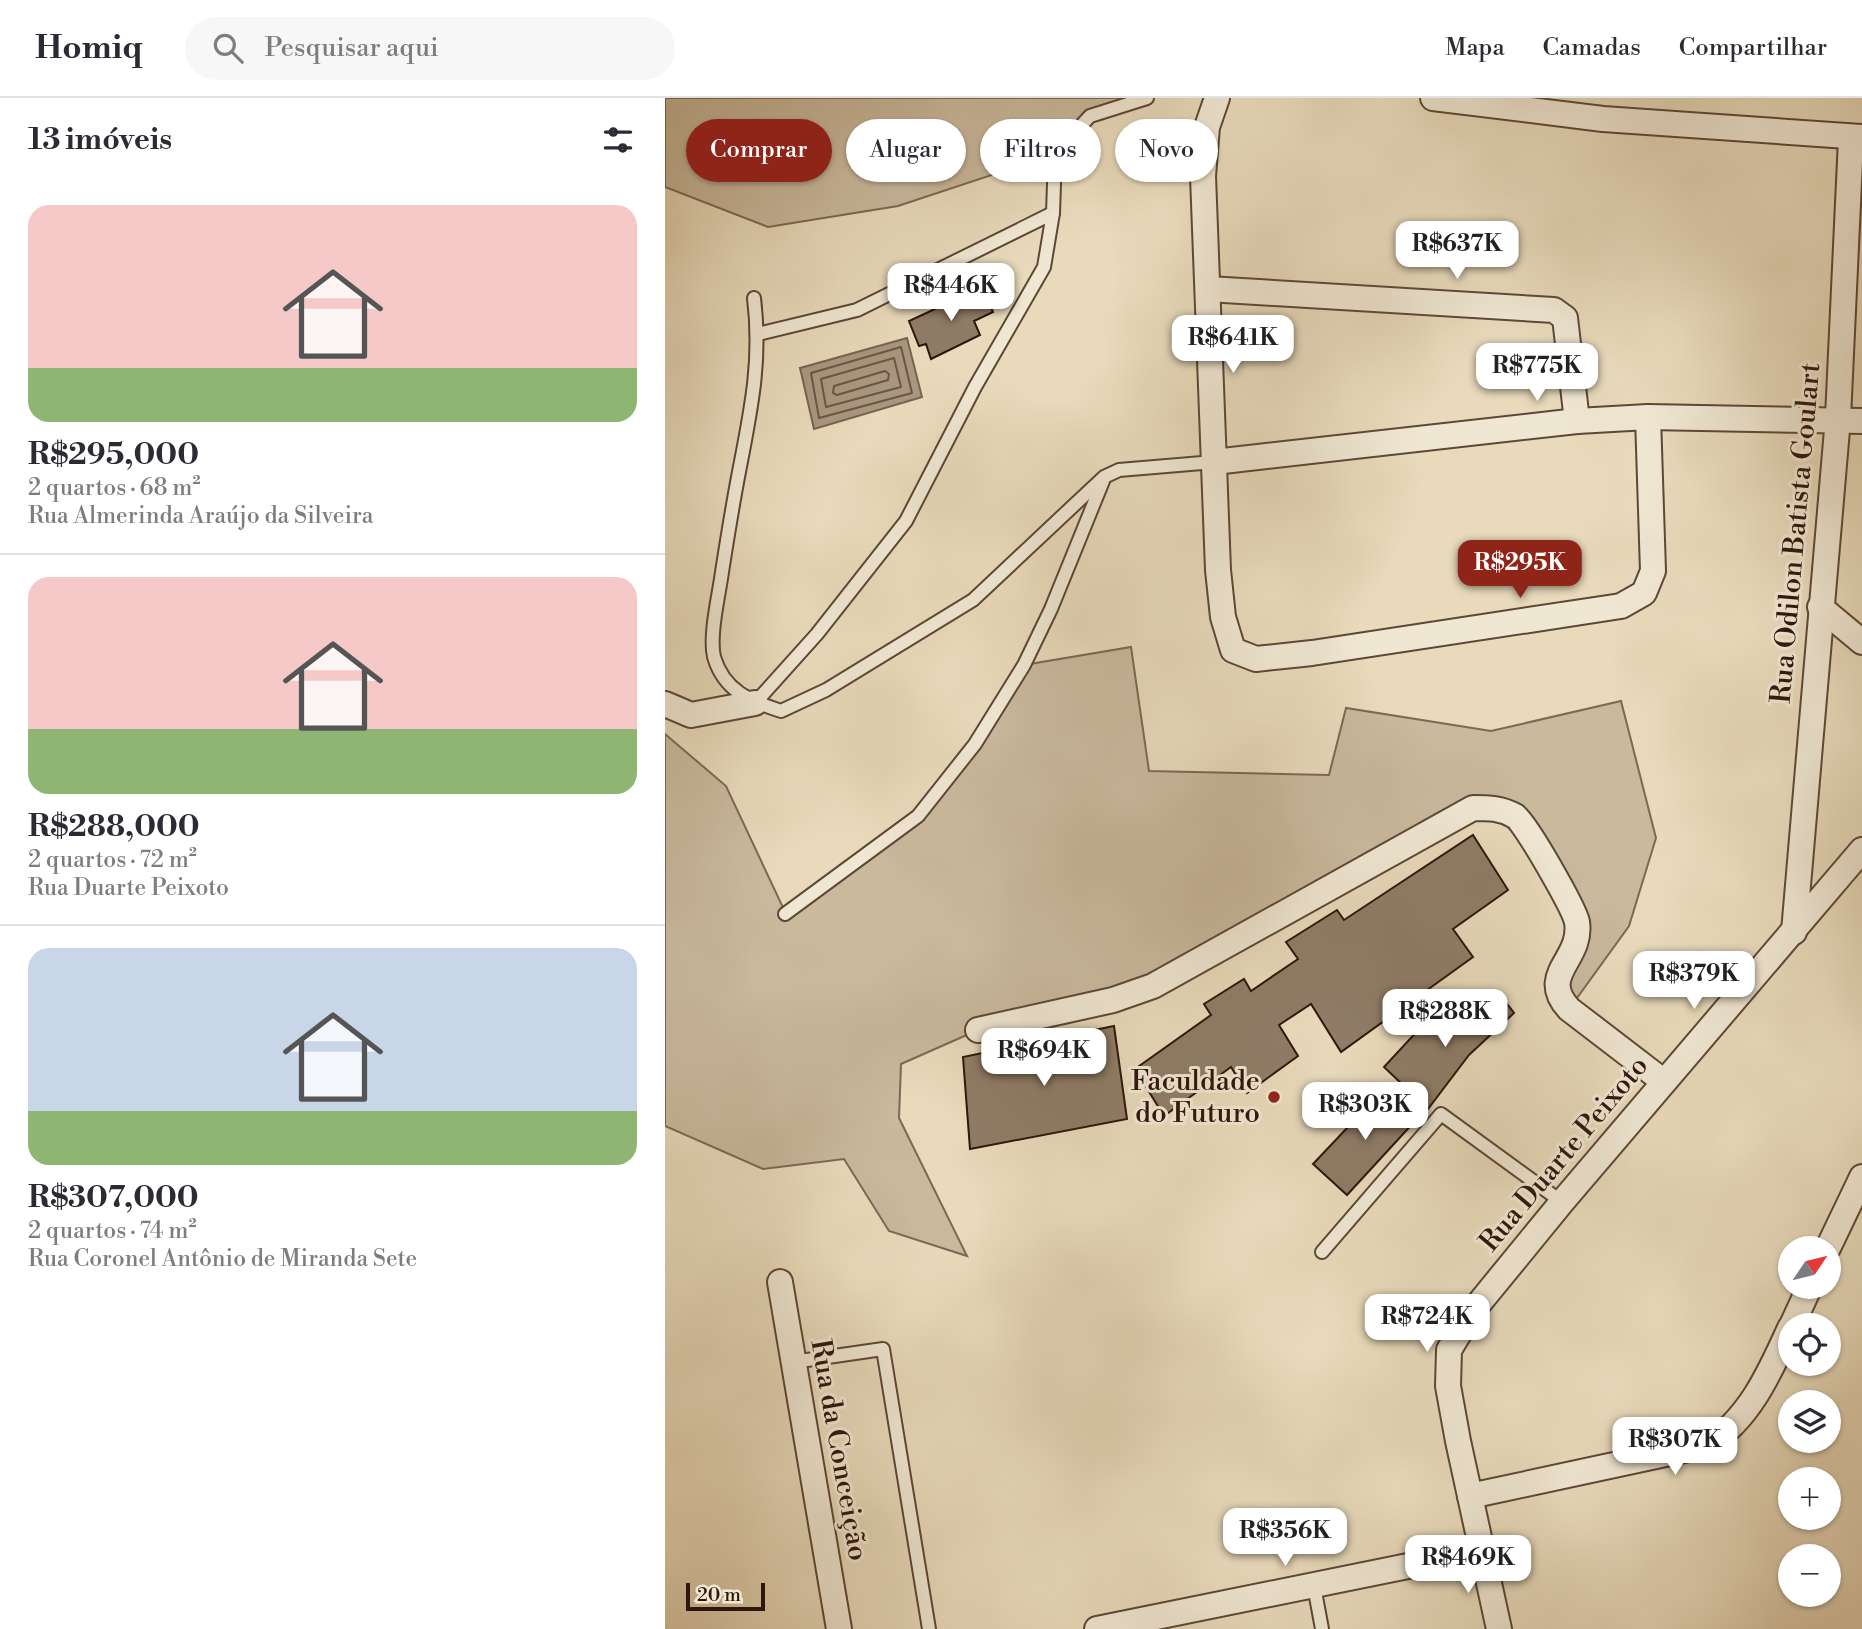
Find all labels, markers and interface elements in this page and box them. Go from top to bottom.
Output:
search box [185,17,675,80]
text: Homiq [35,28,143,69]
icon: search [209,29,247,67]
text: Pesquisar aqui [265,32,439,64]
text: Mapa [1445,33,1505,63]
text: Camadas [1543,33,1641,63]
text: Compartilhar [1679,33,1827,63]
chip: Comprar [686,119,832,182]
chip: Alugar [846,119,966,182]
chip: Filtros [980,119,1101,182]
chip: Novo [1115,119,1218,182]
text: 13 imóveis [28,121,172,159]
icon: filters [599,121,637,159]
pin: R$637K [1400,222,1514,281]
text: R$637K [1412,230,1502,258]
icon: home [270,251,396,377]
pin: R$446K [894,264,1008,323]
text: R$446K [903,272,999,300]
pin: R$641K [1176,316,1290,375]
text: R$641K [1188,324,1278,352]
pin: R$775K [1480,344,1594,403]
text: R$775K [1492,352,1582,380]
street label: Rua Odilon Batista Goulart [1764,361,1828,705]
text: R$295,000 [28,436,199,474]
text: 2 quartos · 68 m² [28,474,201,502]
text: Rua Almerinda Araújo da Silveira [28,502,373,530]
pin: R$295K [1463,540,1577,600]
text: R$295K [1474,549,1566,577]
icon: home [270,623,396,749]
text: R$288,000 [28,808,200,846]
text: 2 quartos · 72 m² [28,846,197,874]
text: Rua Duarte Peixoto [28,874,229,902]
pin: R$379K [1637,951,1751,1011]
text: R$379K [1649,960,1739,988]
pin: R$288K [1388,990,1502,1049]
icon: home [270,994,396,1120]
text: R$288K [1398,998,1492,1026]
pin: R$694K [987,1028,1101,1088]
text: R$694K [997,1037,1091,1065]
street label: Rua Duarte Peixoto [1472,1049,1656,1259]
place label: Faculdade do Futuro [1131,1064,1260,1131]
pin: R$303K [1308,1082,1422,1142]
marker: Faculdade do Futuro [1266,1089,1282,1105]
text: R$303K [1318,1091,1412,1119]
text: R$307,000 [28,1179,199,1217]
text: 2 quartos · 74 m² [28,1217,196,1245]
north arrow [1778,1236,1841,1298]
map controls [1778,1236,1841,1607]
text: Rua Coronel Antônio de Miranda Sete [28,1245,417,1273]
pin: R$724K [1370,1294,1484,1354]
text: R$724K [1381,1303,1473,1331]
button: locate [1778,1313,1841,1376]
street label: Rua da Conceição [802,1337,876,1563]
button: layers [1778,1390,1841,1453]
pin: R$307K [1618,1418,1732,1477]
text: R$307K [1628,1426,1722,1454]
button: + [1778,1467,1841,1530]
pin: R$356K [1228,1508,1342,1568]
text: R$356K [1239,1517,1331,1545]
pin: R$469K [1411,1536,1525,1595]
text: R$469K [1421,1544,1515,1572]
button: − [1778,1544,1841,1607]
scale bar [686,1580,765,1612]
text: 20 m [697,1583,741,1607]

